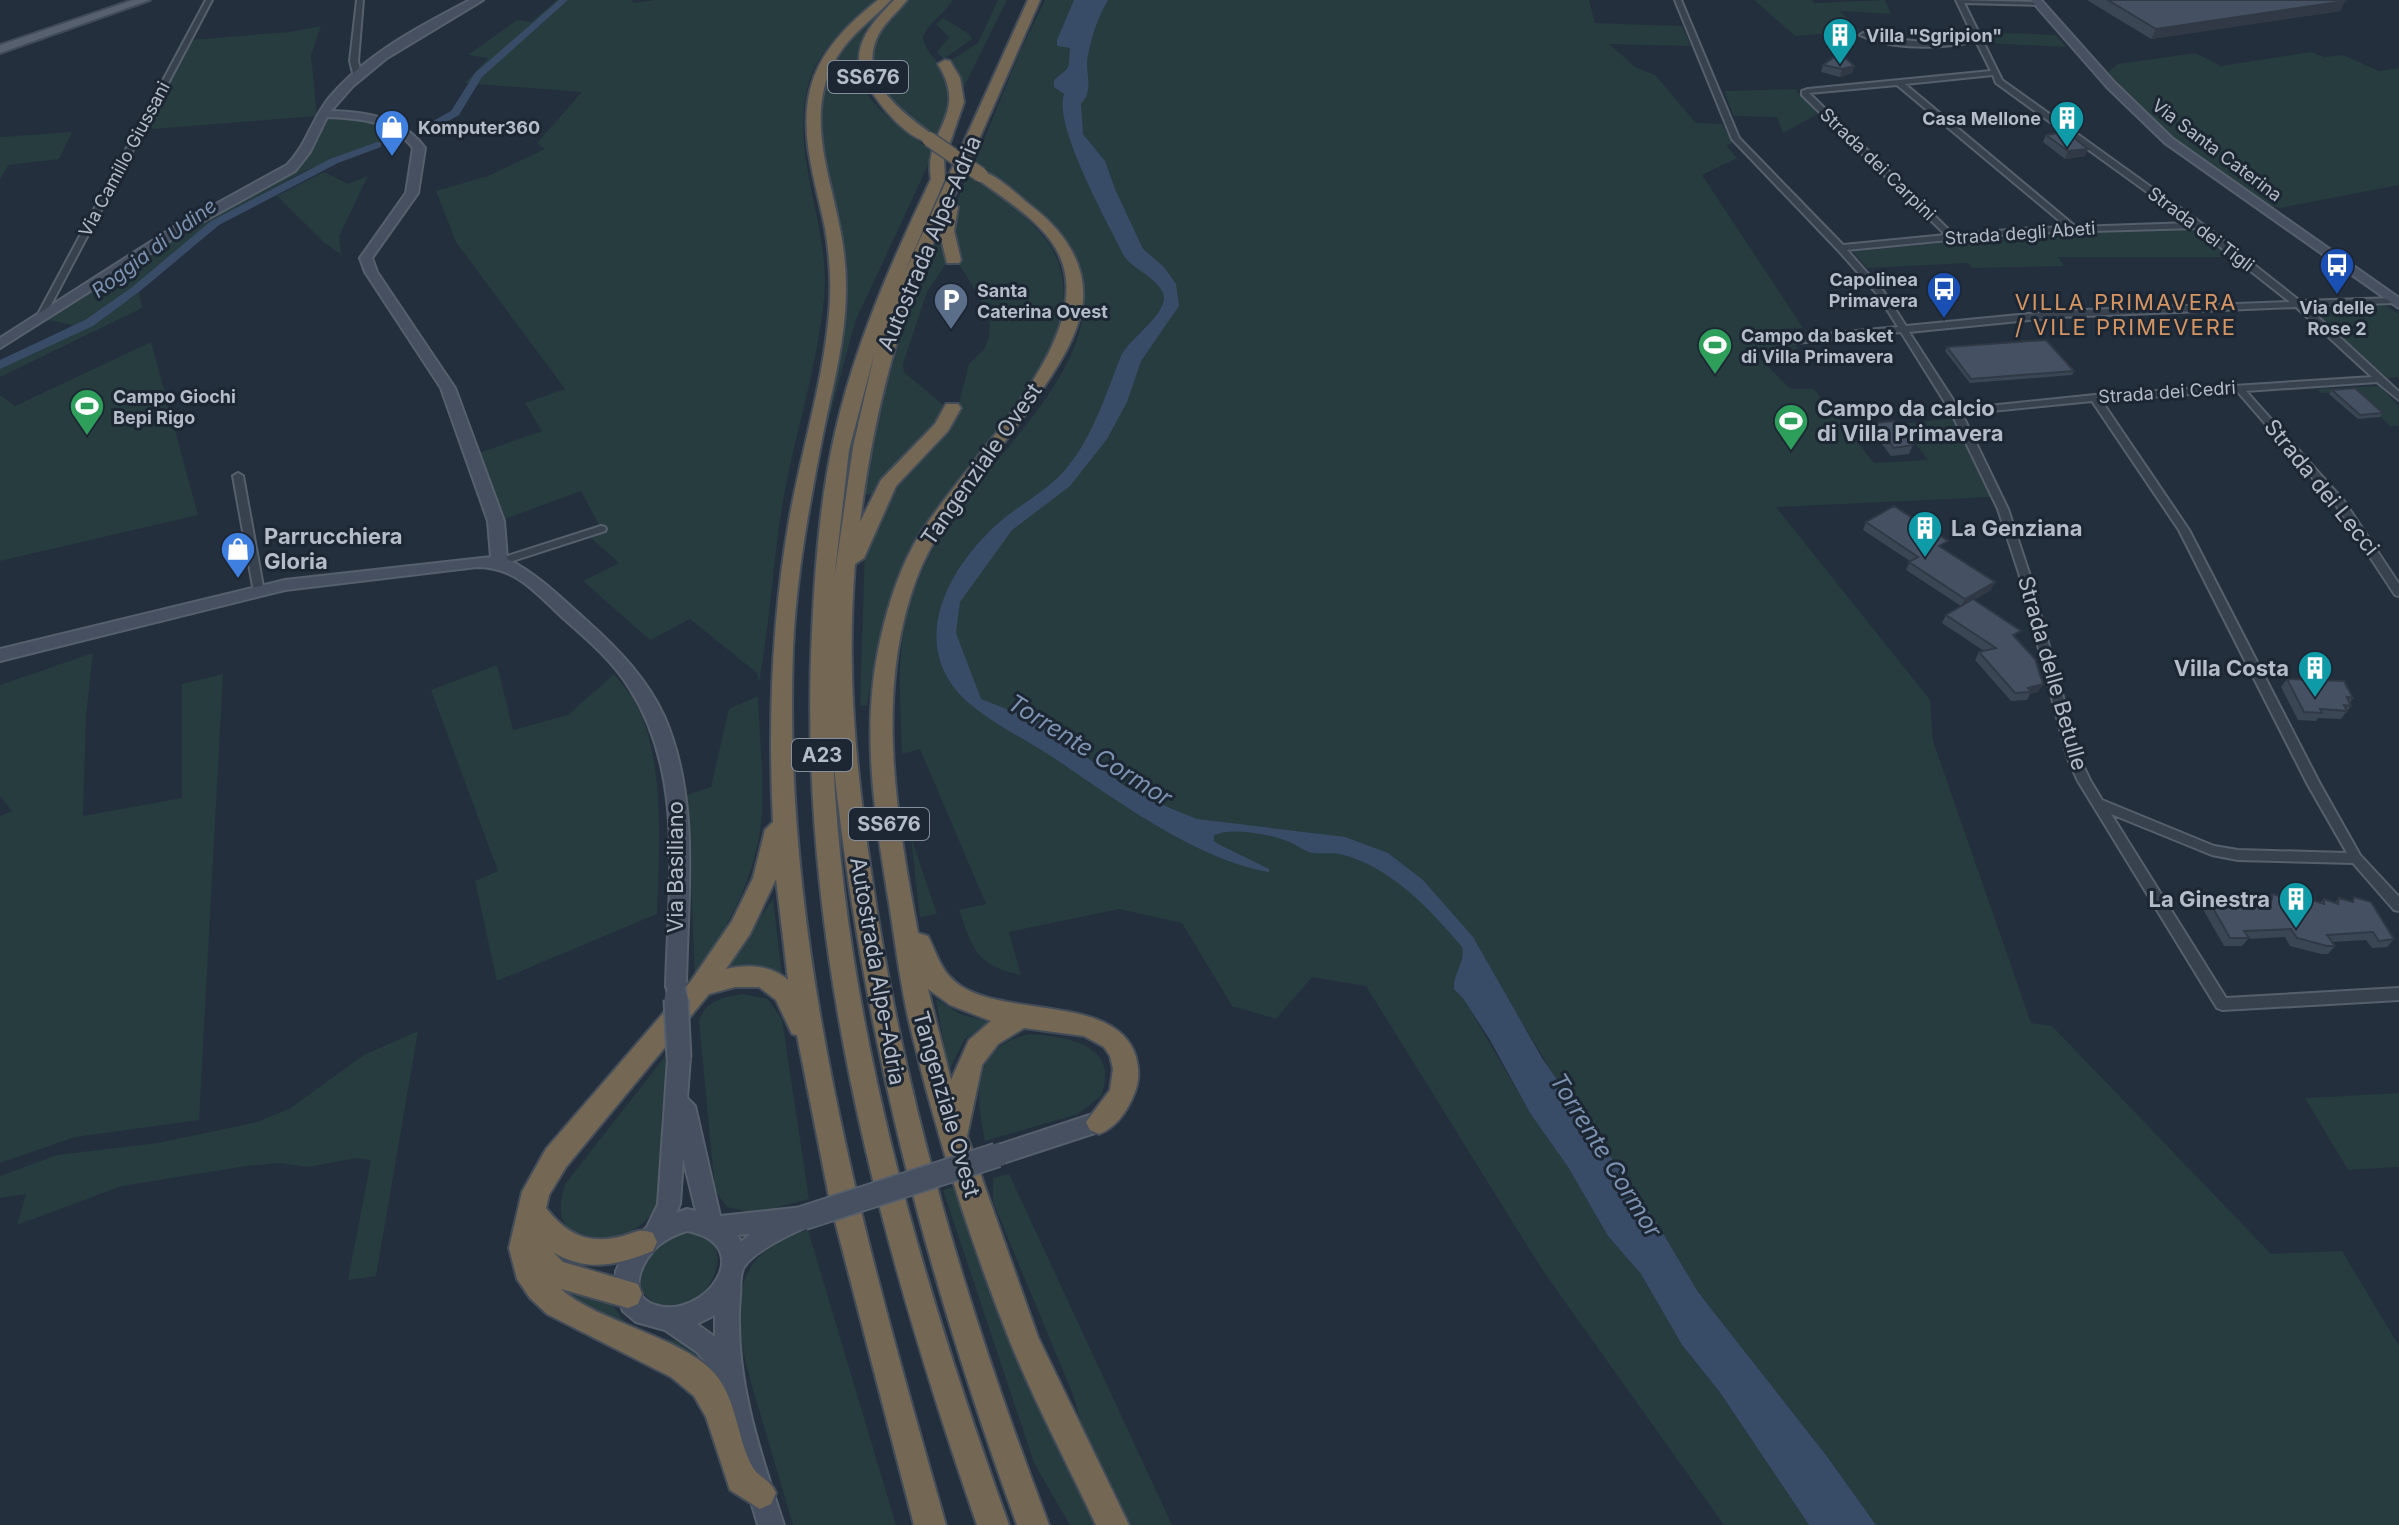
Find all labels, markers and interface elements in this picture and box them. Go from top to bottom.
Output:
building icon: Villa "Sgripion" [1821,16,1859,66]
place label: Villa "Sgripion" [1866,25,2002,46]
road number: SS676 [828,61,908,93]
street label: Via Camillo Giussani [74,78,174,240]
street label: Via Santa Caterina [2148,94,2286,206]
building icon: Casa Mellone [2048,99,2086,149]
street label: Strada dei Carpini [1816,104,1940,224]
shop icon: Komputer360 [373,108,411,158]
place label: Casa Mellone [1922,108,2041,129]
place label: Komputer360 [418,117,540,138]
street label: Autostrada Alpe-Adria [872,132,986,354]
street label: Strada dei Tigli [2144,182,2258,276]
water label: Roggia di Udine [87,193,221,303]
street label: Strada degli Abeti [1944,217,2096,249]
bus stop icon: Via delle Rose 2 [2318,246,2356,296]
place label: Capolinea Primavera [1829,269,1918,311]
bus stop icon: Capolinea Primavera [1925,270,1963,320]
place label: Santa Caterina Ovest [977,280,1108,322]
parking icon: Santa Caterina Ovest [932,281,970,331]
district label: VILLA PRIMAVERA / VILE PRIMEVERE [2015,289,2237,340]
place label: Via delle Rose 2 [2299,297,2375,339]
place label: Campo da basket di Villa Primavera [1741,325,1894,367]
sports icon: Campo da basket di Villa Primavera [1696,326,1734,376]
street label: Strada dei Cedri [2098,377,2236,407]
street label: Tangenziale Ovest [915,378,1047,550]
place label: Campo Giochi Bepi Rigo [113,386,236,428]
sports icon: Campo Giochi Bepi Rigo [68,387,106,437]
place label: Campo da calcio di Villa Primavera [1817,395,2003,446]
sports icon: Campo da calcio di Villa Primavera [1772,402,1810,452]
street label: Strada dei Lecci [2259,414,2385,560]
building icon: La Genziana [1906,509,1944,559]
place label: La Genziana [1951,515,2083,541]
place label: Parrucchiera Gloria [264,523,403,574]
shop icon: Parrucchiera Gloria [219,530,257,580]
street label: Strada delle Betulle [2013,573,2093,773]
building icon: Villa Costa [2296,649,2334,699]
place label: Villa Costa [2174,655,2289,681]
water label: Torrente Cormor [1003,688,1178,813]
road number: A23 [792,739,852,771]
street label: Via Basiliano [662,801,688,933]
road number: SS676 [849,808,929,840]
street label: Autostrada Alpe-Adria [845,855,911,1087]
building icon: La Ginestra [2277,880,2315,930]
place label: La Ginestra [2148,886,2270,912]
street label: Tangenziale Ovest [908,1008,986,1200]
water label: Torrente Cormor [1544,1068,1669,1243]

